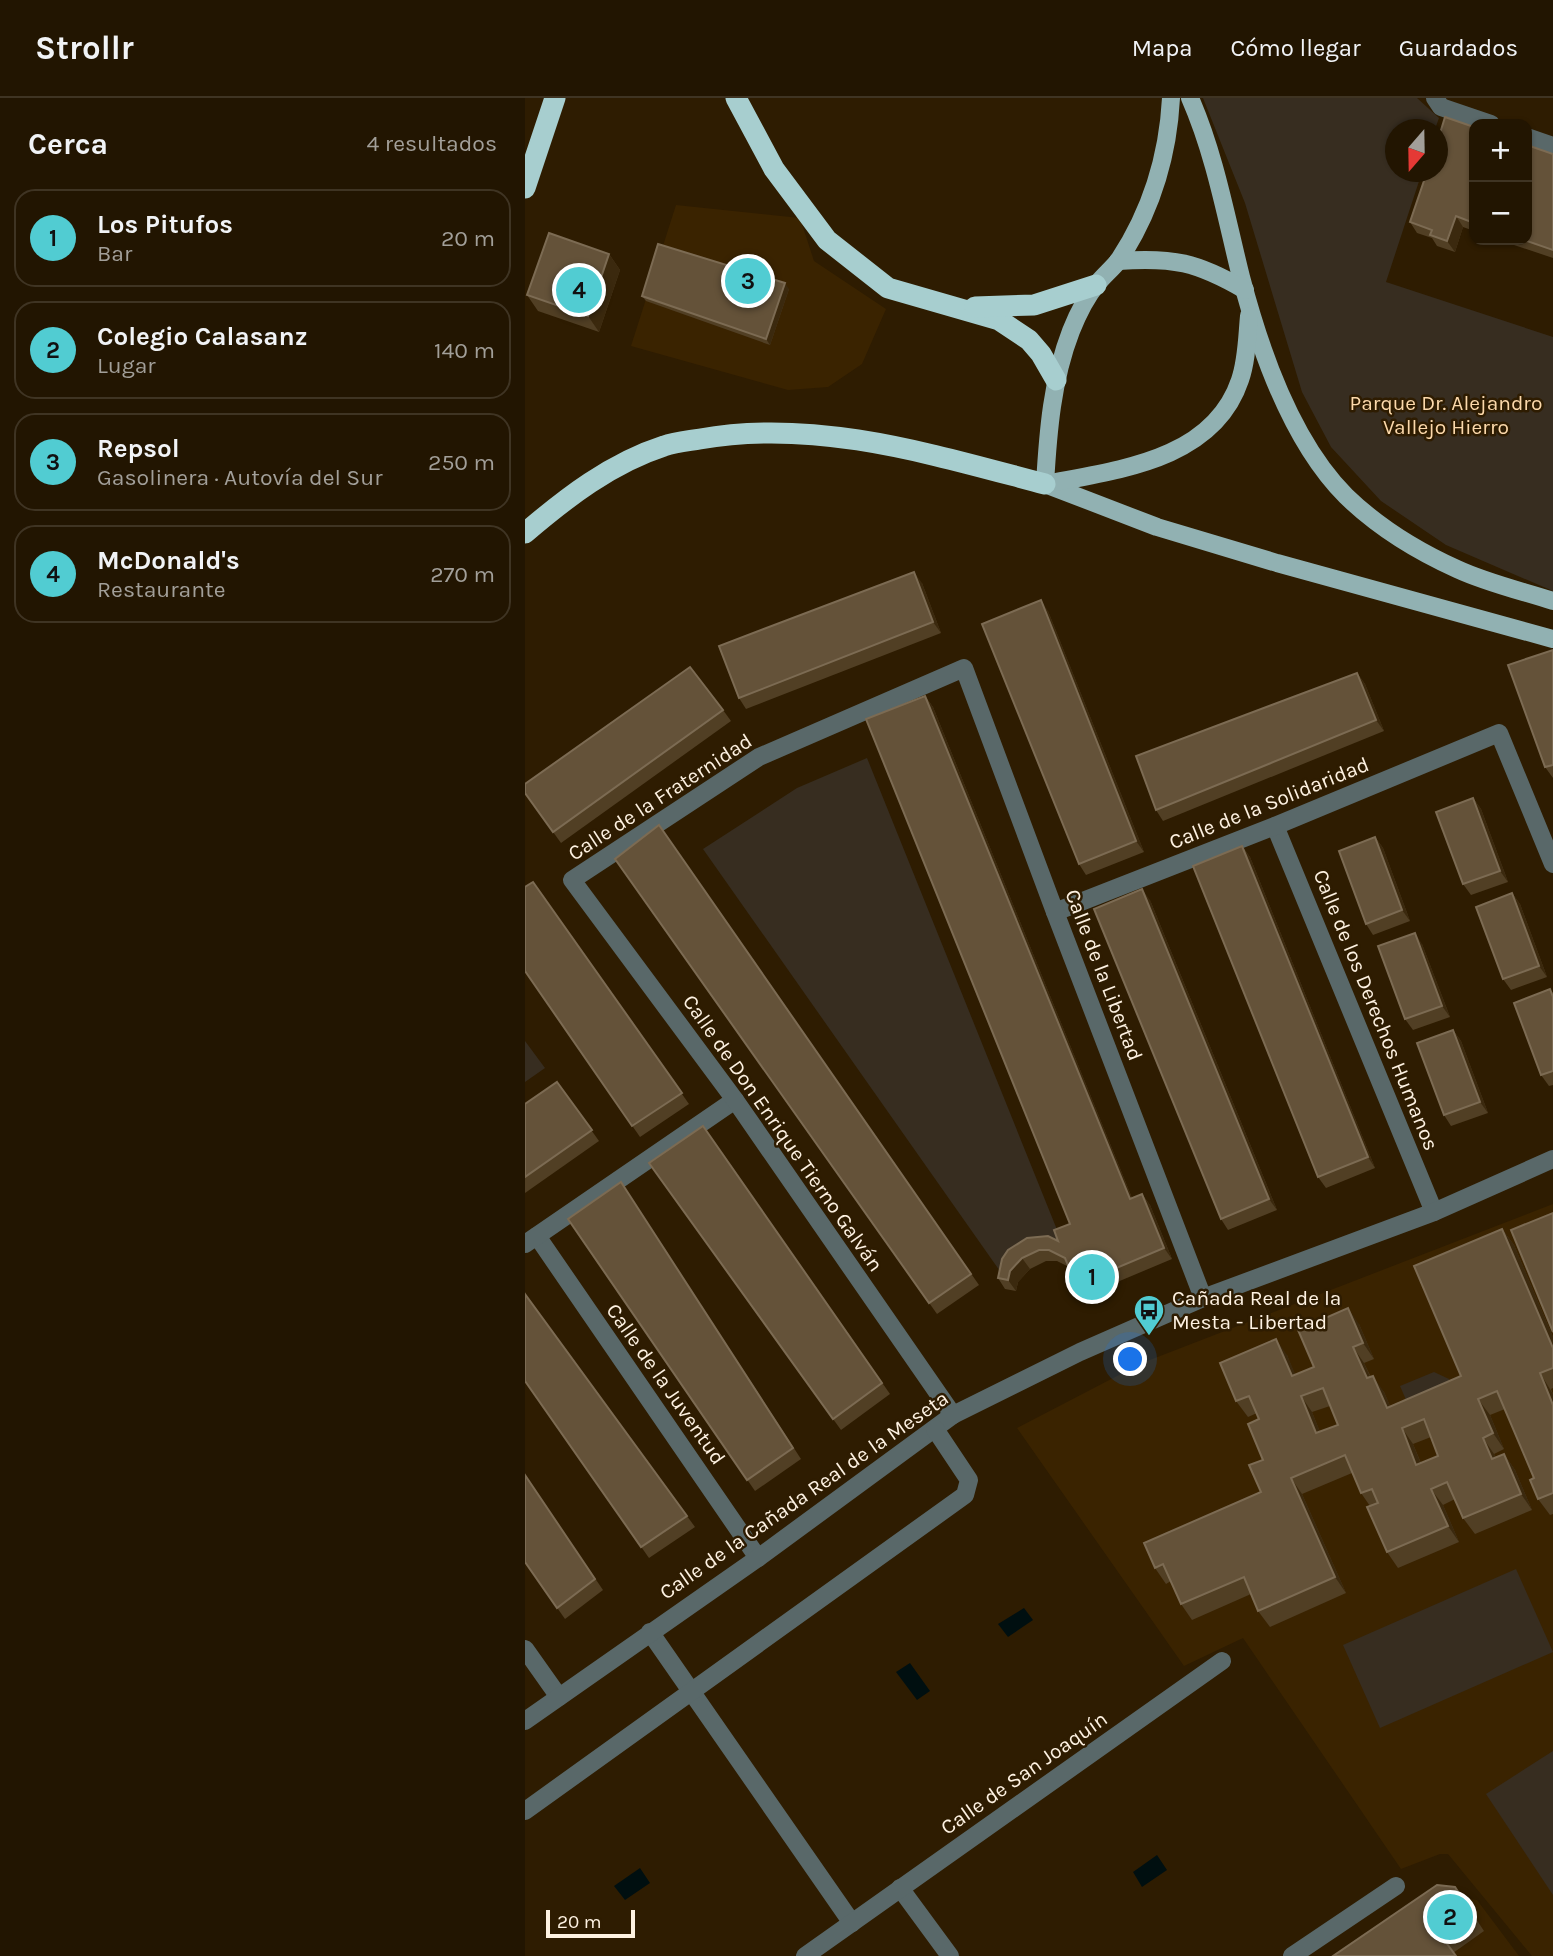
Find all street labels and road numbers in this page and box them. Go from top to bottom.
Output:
street label: Calle de la Fraternidad [564,729,756,865]
street label: Calle de la Solidaridad [1166,752,1372,854]
street label: Calle de los Derechos Humanos [1309,866,1443,1154]
street label: Calle de la Libertad [1060,886,1148,1064]
street label: Calle de Don Enrique Tierno Galván [678,990,888,1276]
street label: Calle de la Juventud [601,1299,731,1469]
street label: Calle de la Cañada Real de la Meseta [655,1386,953,1604]
street label: Calle de San Joaquín [936,1707,1112,1839]

